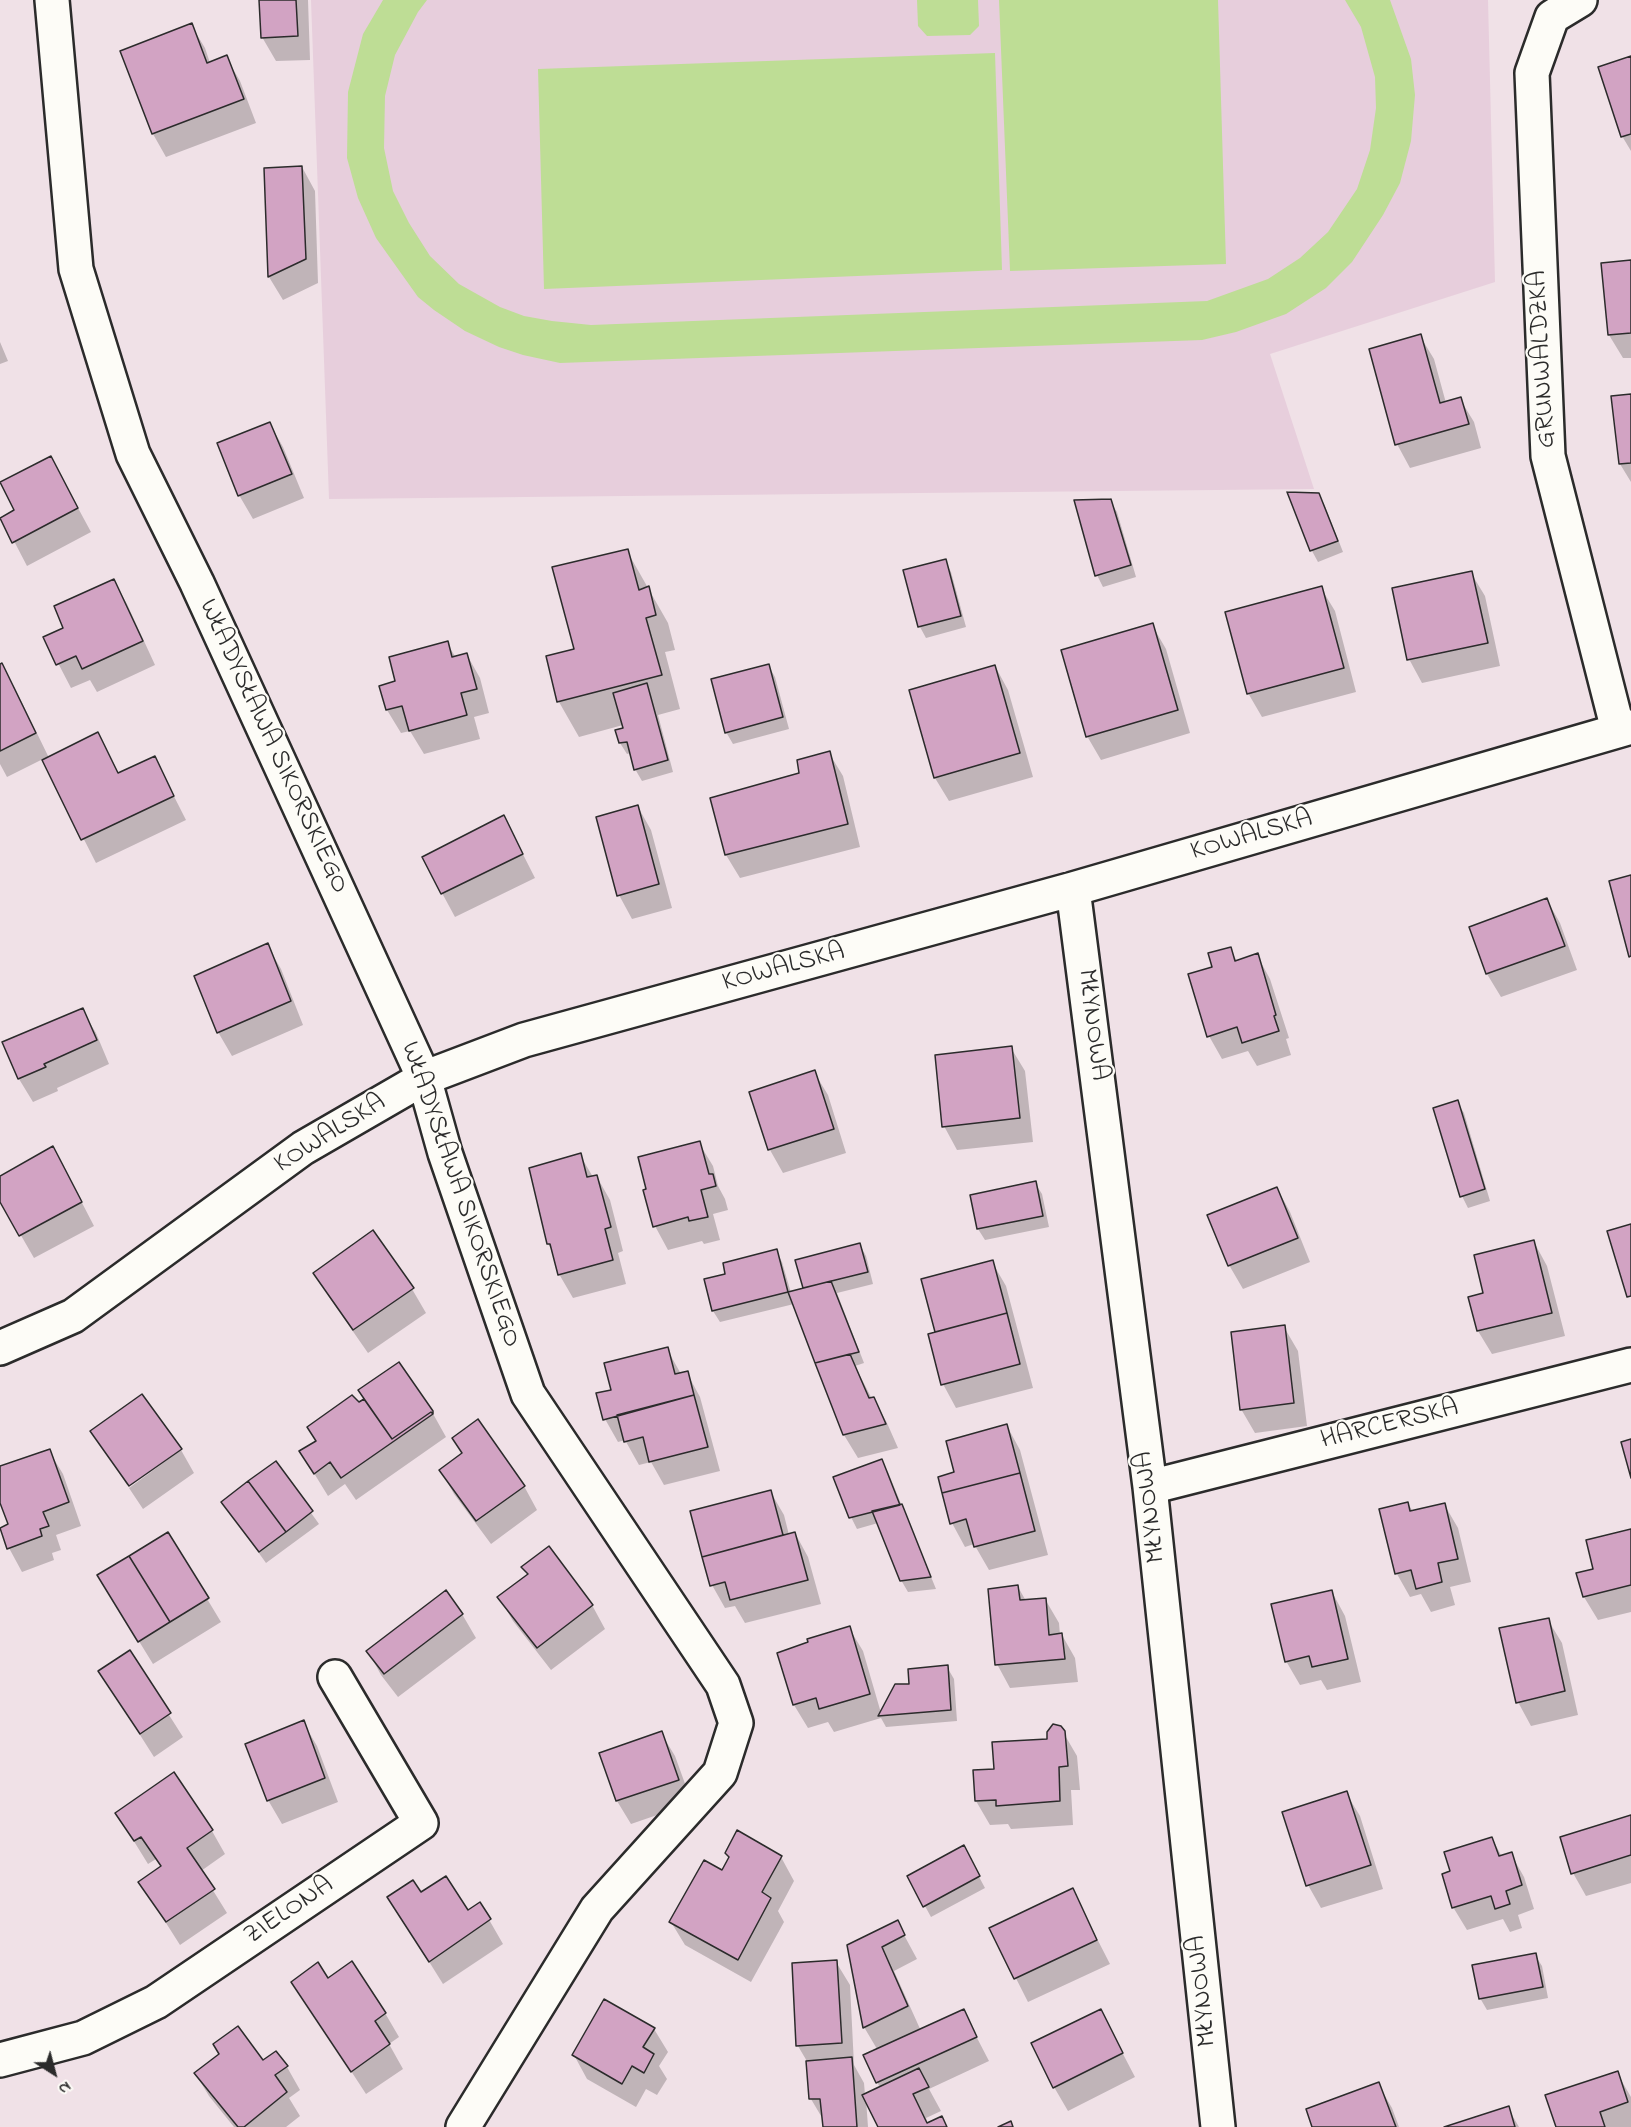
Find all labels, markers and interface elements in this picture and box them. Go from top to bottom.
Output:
street label: GRUNWALDZKA [1523,269,1565,449]
street label: WŁADYSŁAWA SIKORSKIEGO [189,595,355,899]
street label: KOWALSKA [1187,804,1317,870]
street label: KOWALSKA [719,937,849,1001]
street label: MŁYNOWA [1068,967,1114,1083]
street label: WŁADYSŁAWA SIKORSKIEGO [391,1038,527,1352]
street label: KOWALSKA [269,1088,393,1182]
street label: HARCERSKA [1318,1393,1462,1459]
street label: MŁYNOWA [1129,1449,1175,1565]
street label: ZIELONA [239,1870,341,1954]
street label: MŁYNOWA [1182,1933,1226,2049]
north arrow [24,2043,84,2103]
text: N [53,2075,76,2100]

